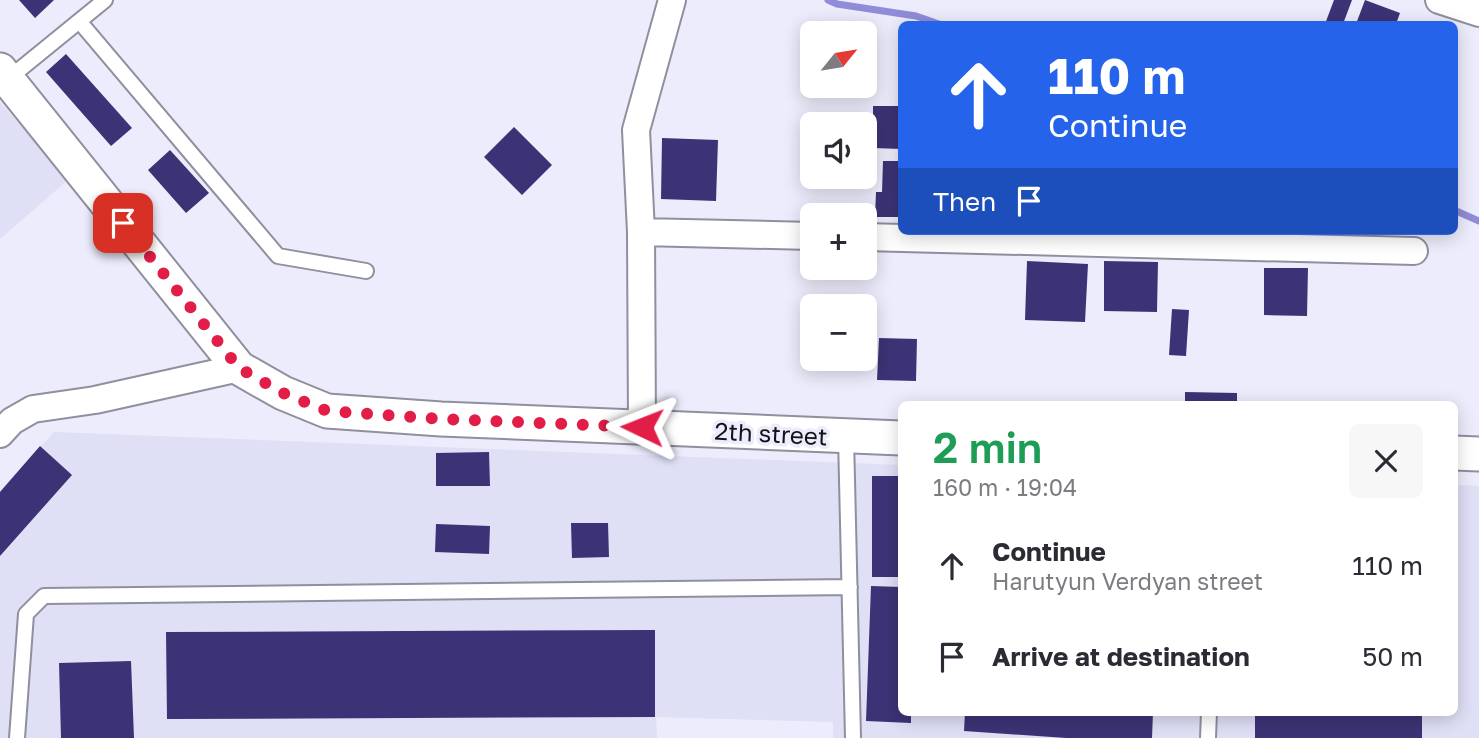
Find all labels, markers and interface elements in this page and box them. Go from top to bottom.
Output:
north arrow [800,21,877,98]
map controls [800,21,877,371]
text: 110 m [1048,46,1185,105]
icon: ahead [933,49,1024,140]
text: Continue [1048,106,1187,144]
button: sound [800,112,877,189]
icon: arrive [1010,182,1048,220]
text: Then [933,186,996,217]
pin [93,193,153,253]
button: + [800,203,877,280]
icon: arrive [104,204,142,242]
button: − [800,294,877,371]
position arrow [605,390,679,464]
street label: 2th street [714,416,828,450]
text: 2 min [933,422,1042,472]
button: close [1349,424,1423,498]
text: 160 m · 19:04 [933,473,1077,501]
text: Continue [992,536,1106,567]
icon: ahead [933,547,971,585]
text: 110 m [1352,550,1423,581]
text: Harutyun Verdyan street [992,567,1263,595]
icon: arrive [933,638,971,676]
text: Arrive at destination [992,641,1250,672]
text: 50 m [1362,641,1423,672]

